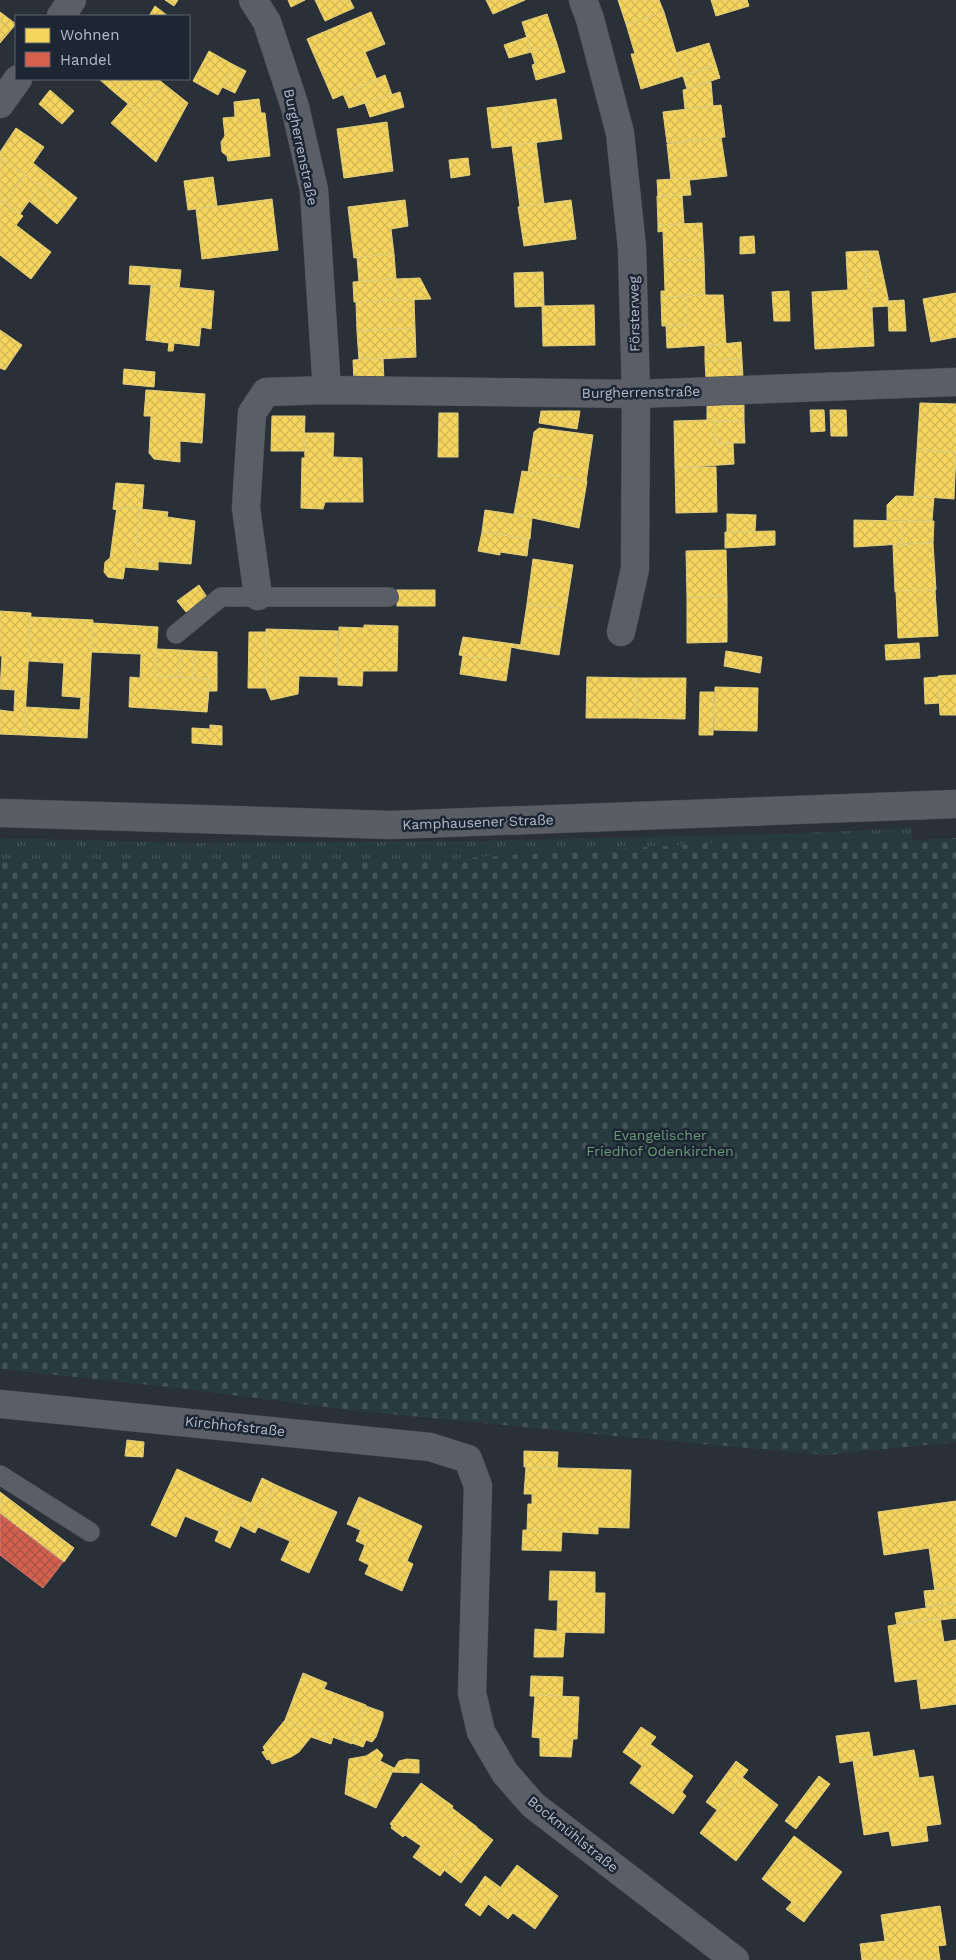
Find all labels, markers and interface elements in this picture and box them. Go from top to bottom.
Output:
legend [15,15,190,80]
text: Wohnen [60,26,119,44]
text: Handel [60,51,112,69]
street label: Burgherrenstraße [281,87,321,207]
street label: Försterweg [625,276,643,352]
street label: Burgherrenstraße [582,383,700,401]
street label: Kamphausener Straße [402,811,554,833]
park label: Evangelischer Friedhof Odenkirchen [586,1127,734,1159]
street label: Kirchhofstraße [184,1413,286,1439]
street label: Bockmühlstraße [525,1793,621,1875]

